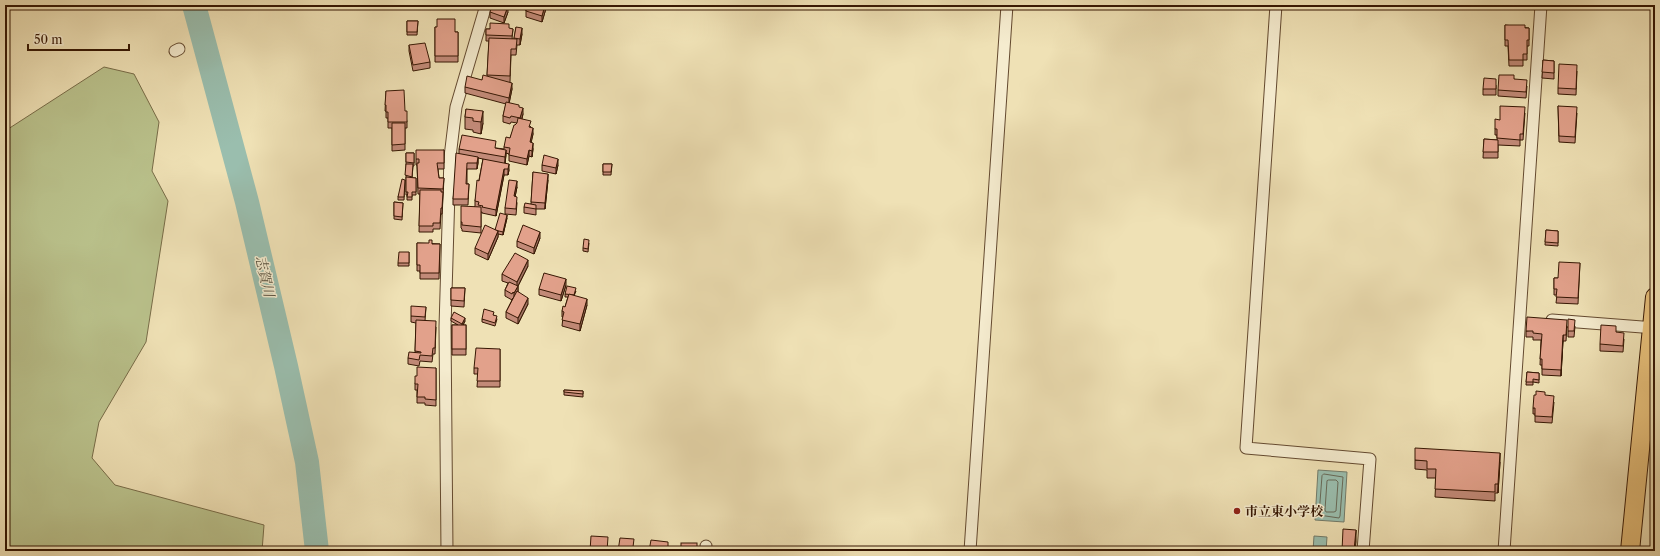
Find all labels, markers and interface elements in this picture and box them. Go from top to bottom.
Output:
scale bar [28,26,129,52]
text: 50 m [34,32,63,47]
water label: 志賀川 [252,254,279,300]
place label: 市立東小学校 [1245,503,1324,519]
marker: 市立東小学校 [1232,506,1242,516]

